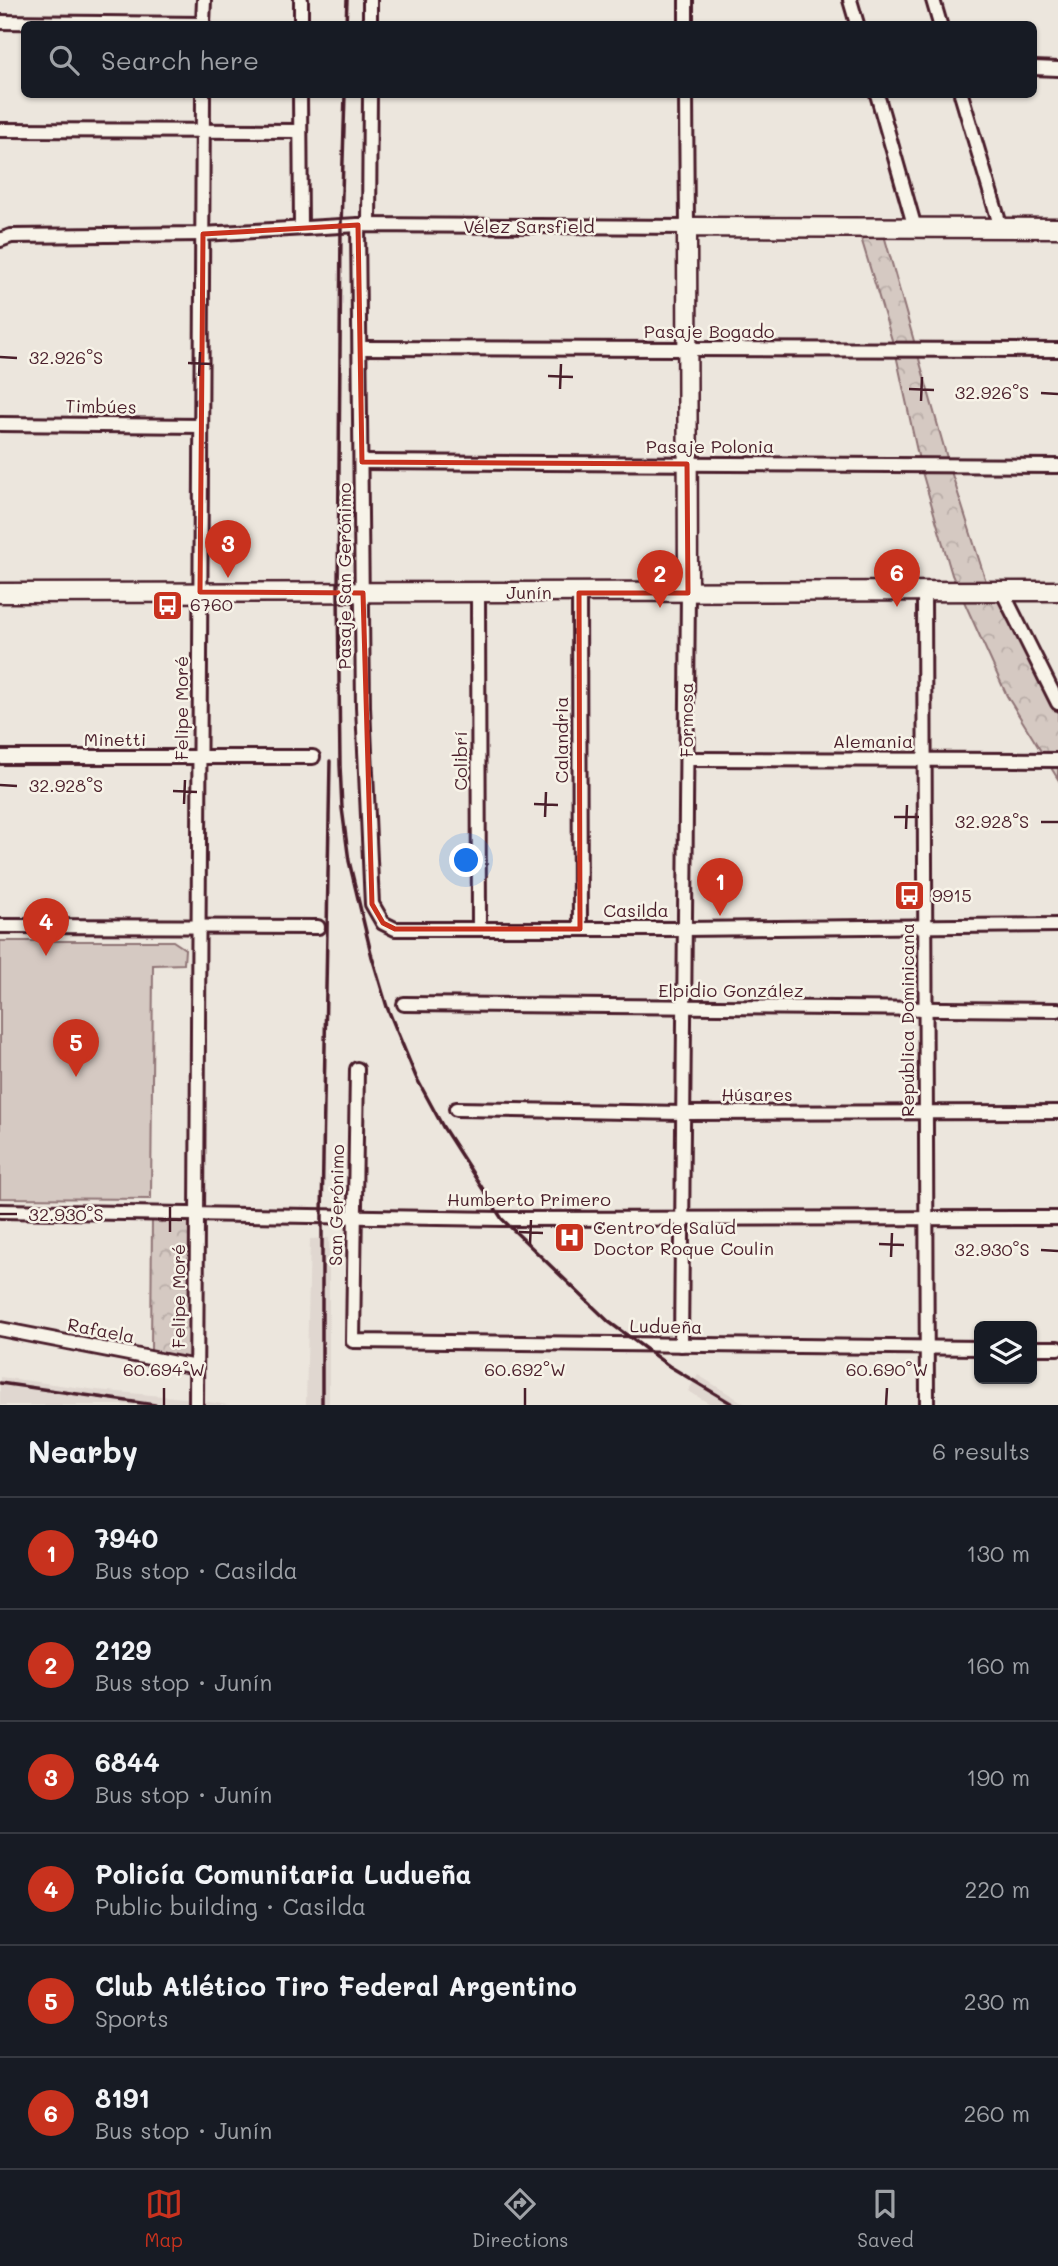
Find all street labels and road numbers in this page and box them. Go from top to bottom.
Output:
street label: Vélez Sarsfield [463,214,595,238]
street label: Pasaje Bogado [644,319,775,343]
street label: Timbúes [65,393,137,419]
street label: Pasaje Polonia [646,434,774,458]
street label: Pasaje San Gerónimo [332,482,356,669]
street label: Junín [506,580,552,604]
street label: Felipe Moré [169,656,193,760]
street label: Formosa [674,683,698,757]
street label: Calandria [549,697,573,783]
street label: Minetti [84,727,146,751]
street label: Alemania [833,729,913,753]
street label: Colibrí [448,731,472,791]
street label: Casilda [603,898,669,922]
street label: República Dominicana [895,923,919,1117]
street label: Elpidio González [658,978,804,1002]
street label: Húsares [721,1082,793,1106]
street label: San Gerónimo [323,1144,349,1266]
street label: Humberto Primero [447,1187,611,1211]
street label: Felipe Moré [166,1244,190,1348]
street label: Rafaela [66,1312,137,1348]
street label: Ludueña [629,1313,703,1339]

